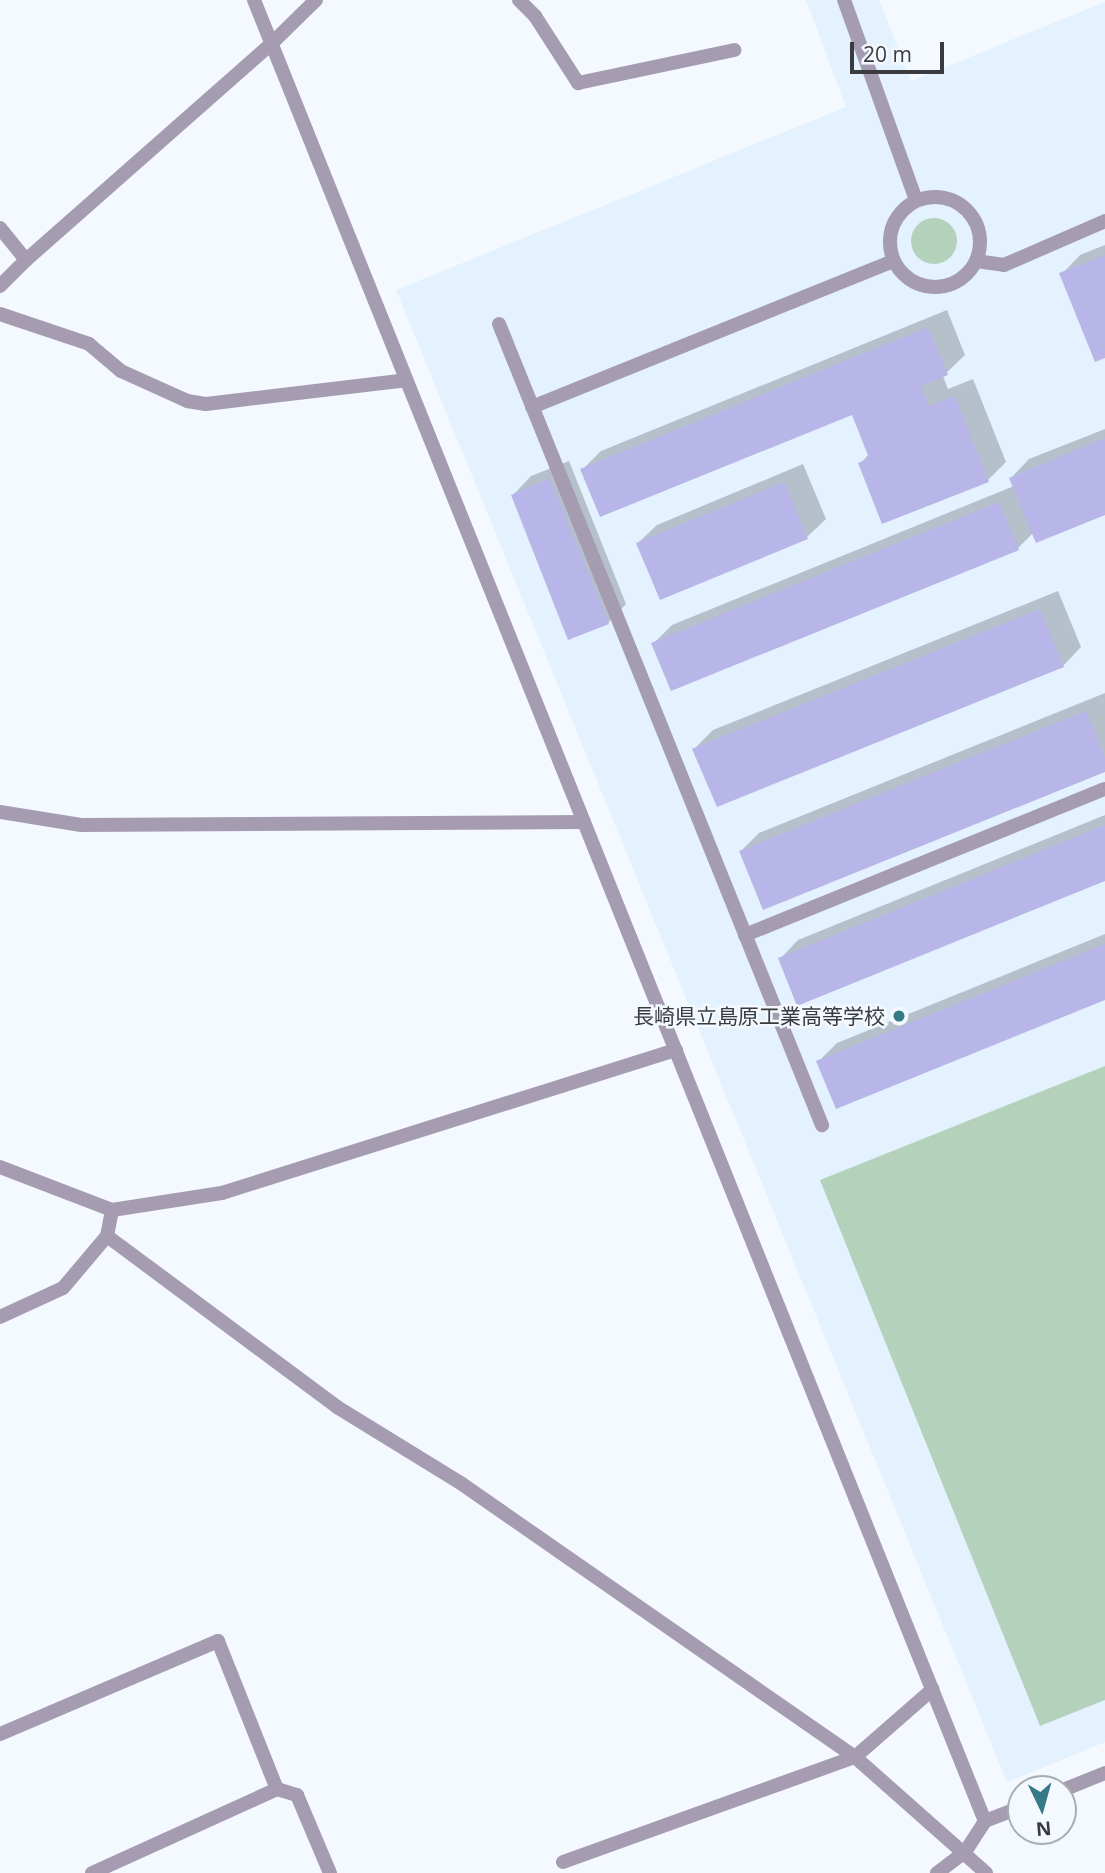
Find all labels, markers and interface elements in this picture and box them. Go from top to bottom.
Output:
scale bar [853,28,948,72]
text: 20 m [863,40,912,68]
place label: 長崎県立島原工業高等学校 [633,1003,885,1029]
marker: 長崎県立島原工業高等学校 [891,1008,907,1024]
north arrow [1007,1775,1077,1845]
text: N [1035,1815,1052,1843]

